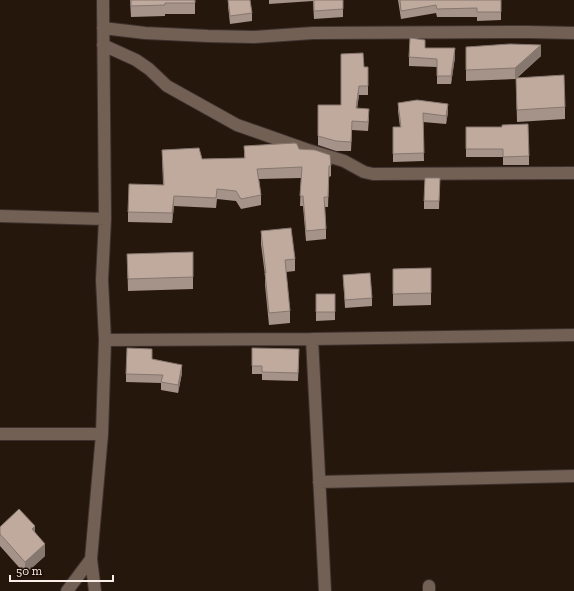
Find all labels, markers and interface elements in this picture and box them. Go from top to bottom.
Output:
scale bar [10,557,113,583]
text: 50 m [16,564,43,578]

